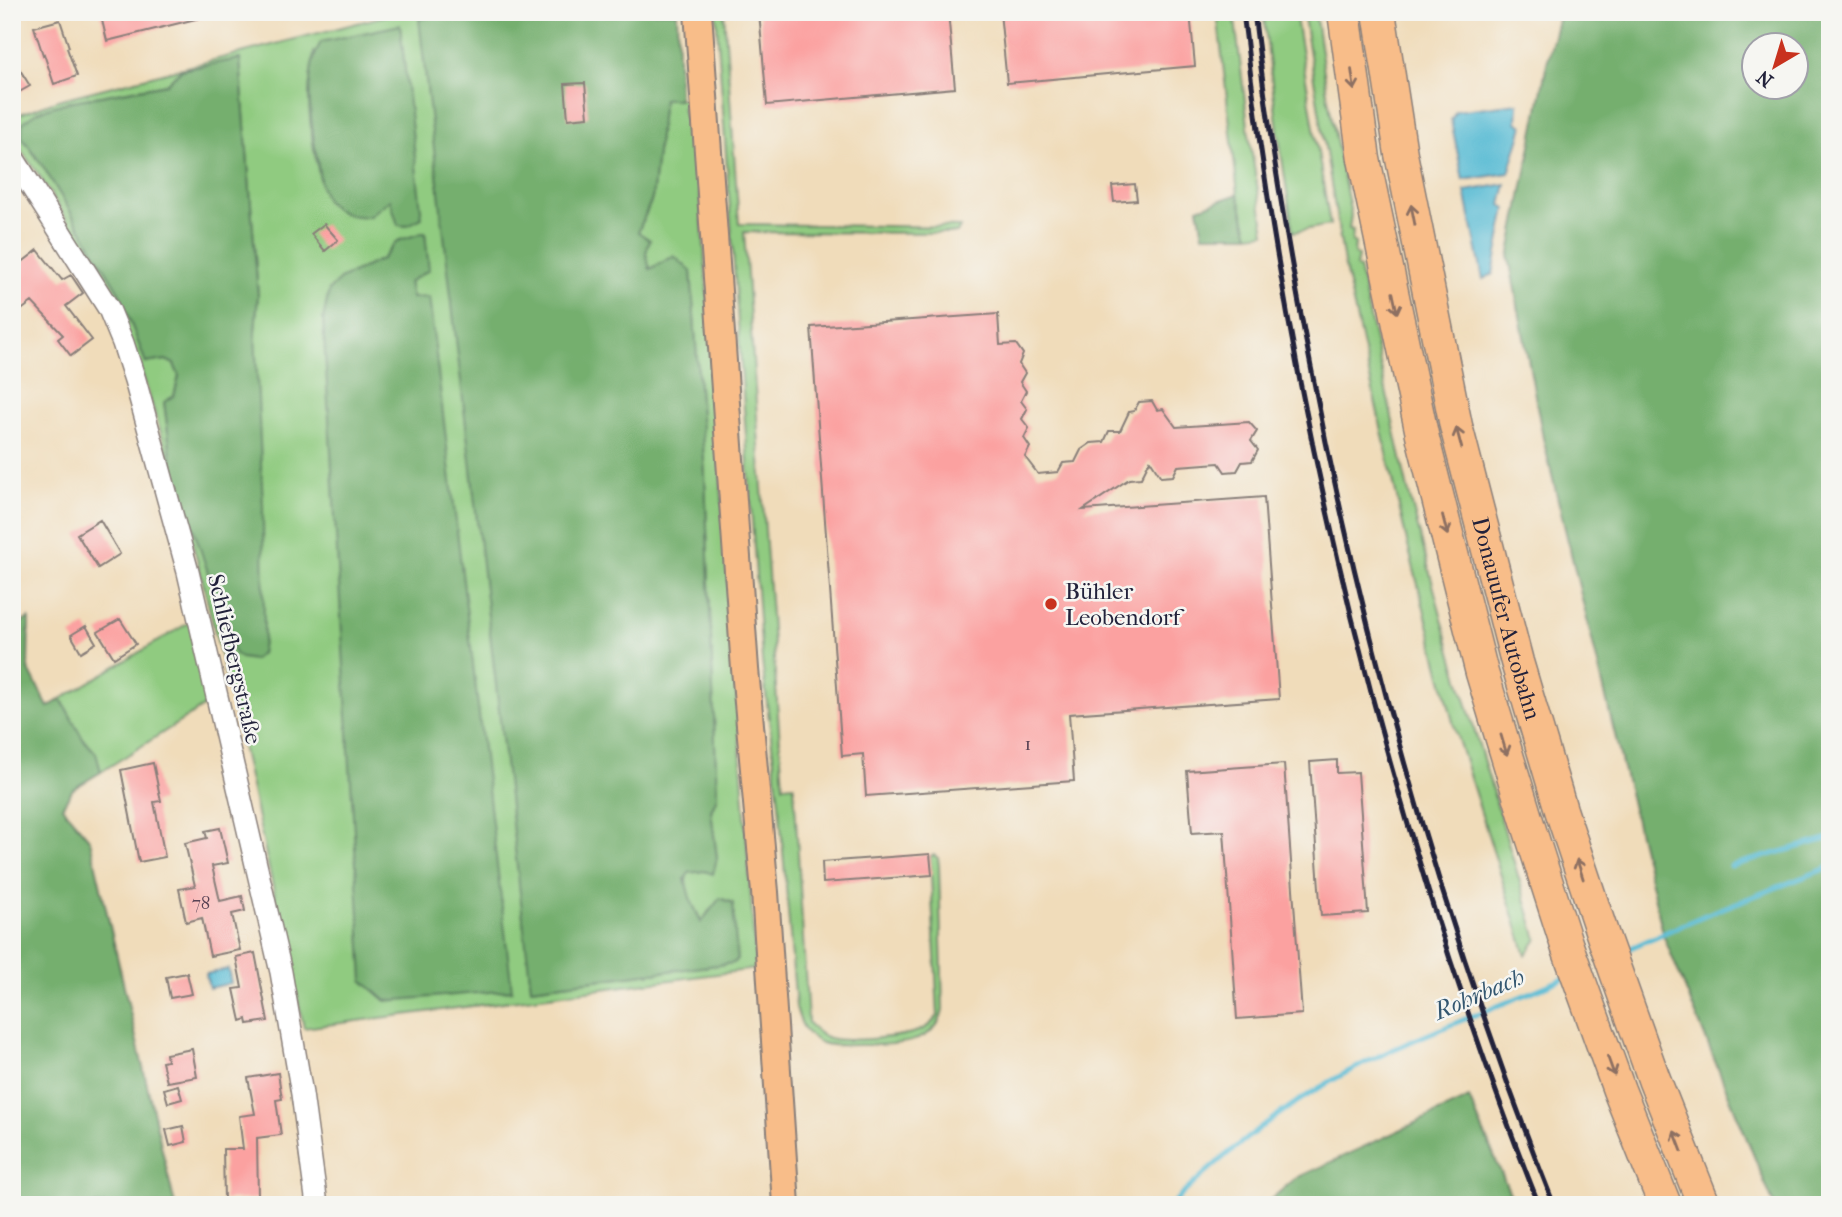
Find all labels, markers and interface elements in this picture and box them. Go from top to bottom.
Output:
north arrow [1741,32,1811,102]
text: N [1752,65,1778,92]
one-way arrow [1347,68,1360,91]
one-way arrow [1406,204,1420,227]
one-way arrow [1388,291,1402,314]
one-way arrow [1452,427,1465,449]
one-way arrow [1439,513,1452,536]
street label: Donauufer Autobahn [1466,514,1547,724]
street label: Schliefbergstraße [202,572,267,747]
place label: Bühler Leobendorf [1065,578,1184,631]
marker: Bühler Leobendorf [1043,596,1059,612]
house number: 1 [1025,733,1031,755]
one-way arrow [1498,734,1511,756]
one-way arrow [1573,858,1586,880]
house number: 78 [192,892,210,914]
water label: Rohrbach [1428,962,1528,1026]
one-way arrow [1605,1055,1618,1076]
one-way arrow [1671,1131,1684,1153]

